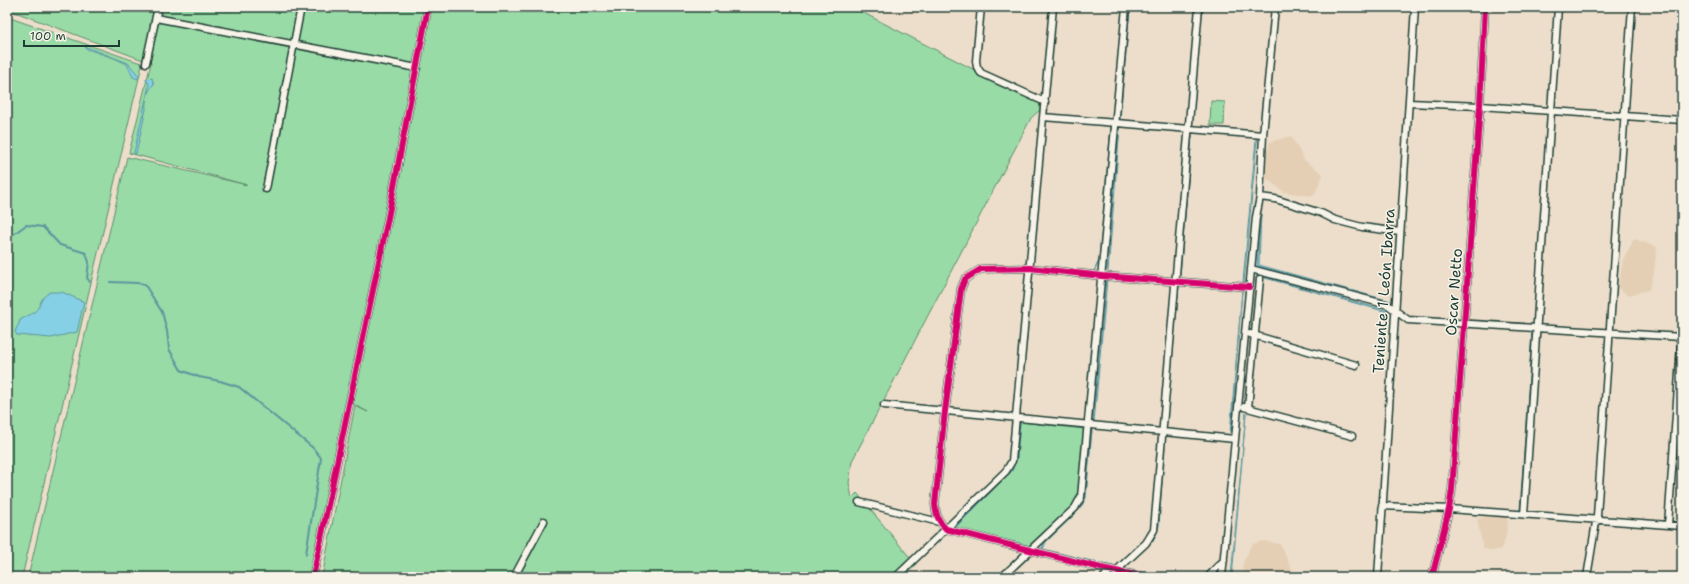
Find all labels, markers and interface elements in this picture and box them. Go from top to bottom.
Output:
scale bar [24,22,119,48]
text: 100 m [30,28,66,44]
street label: Teniente 1 León Ibarra [1368,207,1400,374]
street label: Oscar Netto [1441,248,1467,336]

